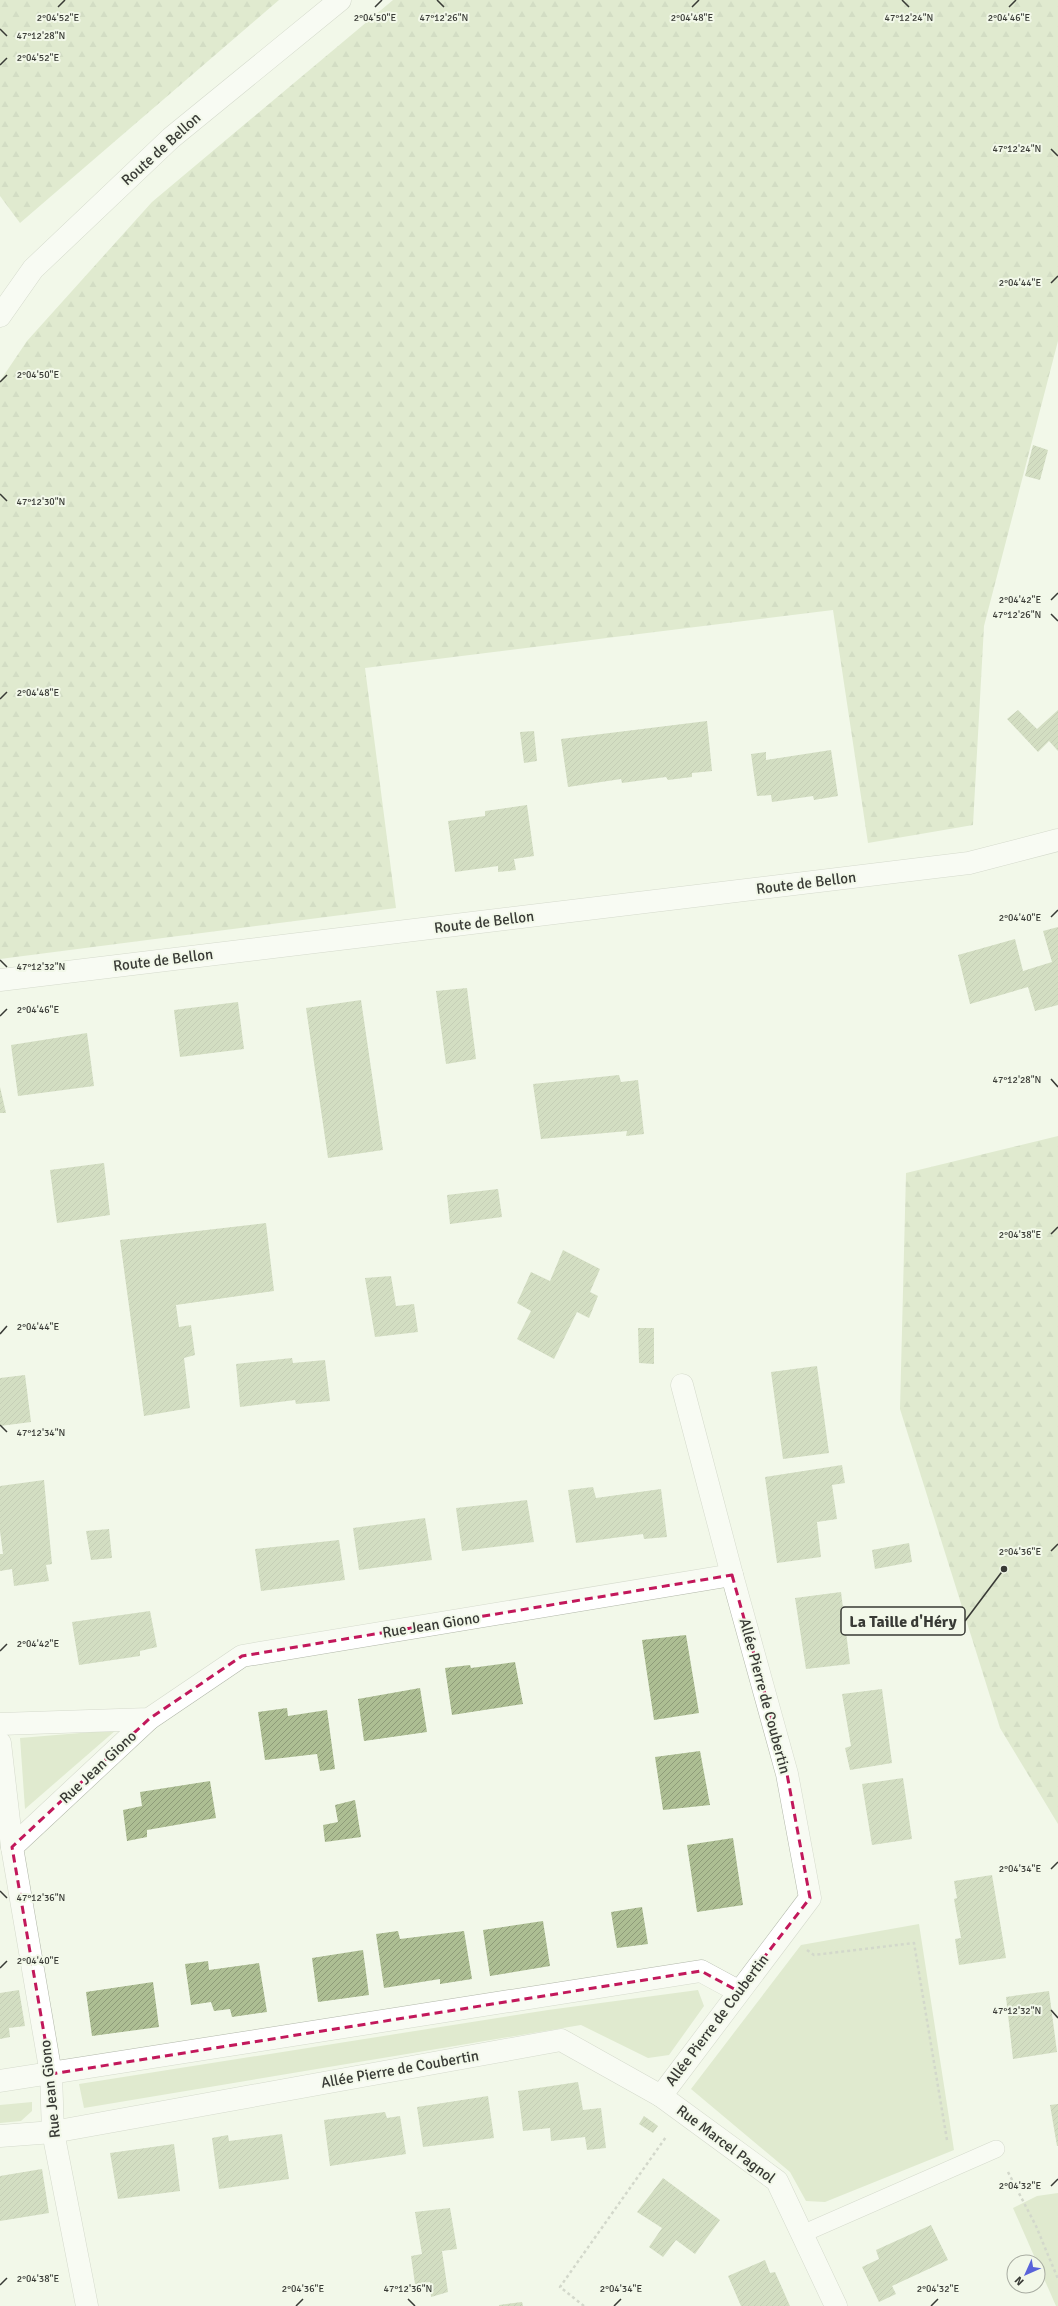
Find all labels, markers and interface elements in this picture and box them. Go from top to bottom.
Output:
text: 2°04'52"E [37,12,79,24]
text: 2°04'50"E [354,12,396,24]
text: 47°12'26"N [420,12,468,24]
text: 2°04'48"E [671,12,713,24]
text: 47°12'24"N [885,12,933,24]
text: 2°04'46"E [988,12,1030,24]
text: 47°12'28"N [17,30,65,42]
text: 2°04'52"E [17,52,59,64]
street label: Route de Bellon [118,109,204,189]
text: 47°12'24"N [993,143,1041,155]
text: 2°04'44"E [999,277,1041,289]
text: 2°04'50"E [17,369,59,381]
text: 47°12'30"N [17,496,65,508]
text: 2°04'42"E [999,594,1041,606]
text: 47°12'26"N [993,609,1041,621]
text: 2°04'48"E [17,687,59,699]
street label: Route de Bellon [755,868,857,898]
street label: Route de Bellon [433,907,535,937]
text: 2°04'40"E [999,912,1041,924]
street label: Route de Bellon [112,945,214,975]
text: 47°12'32"N [17,961,65,973]
text: 2°04'46"E [17,1004,59,1016]
text: 47°12'28"N [993,1074,1041,1086]
text: 2°04'38"E [999,1229,1041,1241]
text: 2°04'44"E [17,1321,59,1333]
text: 47°12'34"N [17,1427,65,1439]
text: 2°04'36"E [999,1546,1041,1558]
callout: La Taille d'Héry [841,1607,965,1635]
street label: Rue Jean Giono [381,1608,481,1642]
text: La Taille d'Héry [849,1612,957,1632]
street label: Allée Pierre de Coubertin [736,1616,794,1776]
text: 2°04'42"E [17,1638,59,1650]
street label: Rue Jean Giono [56,1727,140,1807]
text: 2°04'34"E [999,1863,1041,1875]
text: 47°12'36"N [17,1892,65,1904]
street label: Allée Pierre de Coubertin [662,1951,772,2089]
text: 2°04'40"E [17,1955,59,1967]
text: 47°12'32"N [993,2005,1041,2017]
street label: Rue Jean Giono [36,2039,64,2139]
street label: Allée Pierre de Coubertin [320,2046,480,2092]
street label: Rue Marcel Pagnol [673,2101,779,2187]
text: 2°04'32"E [999,2180,1041,2192]
north arrow [1006,2254,1046,2294]
text: 2°04'38"E [17,2273,59,2285]
text: N [1012,2273,1027,2288]
text: 2°04'36"E [282,2283,324,2295]
text: 47°12'36"N [384,2283,432,2295]
text: 2°04'34"E [600,2283,642,2295]
text: 2°04'32"E [917,2283,959,2295]

